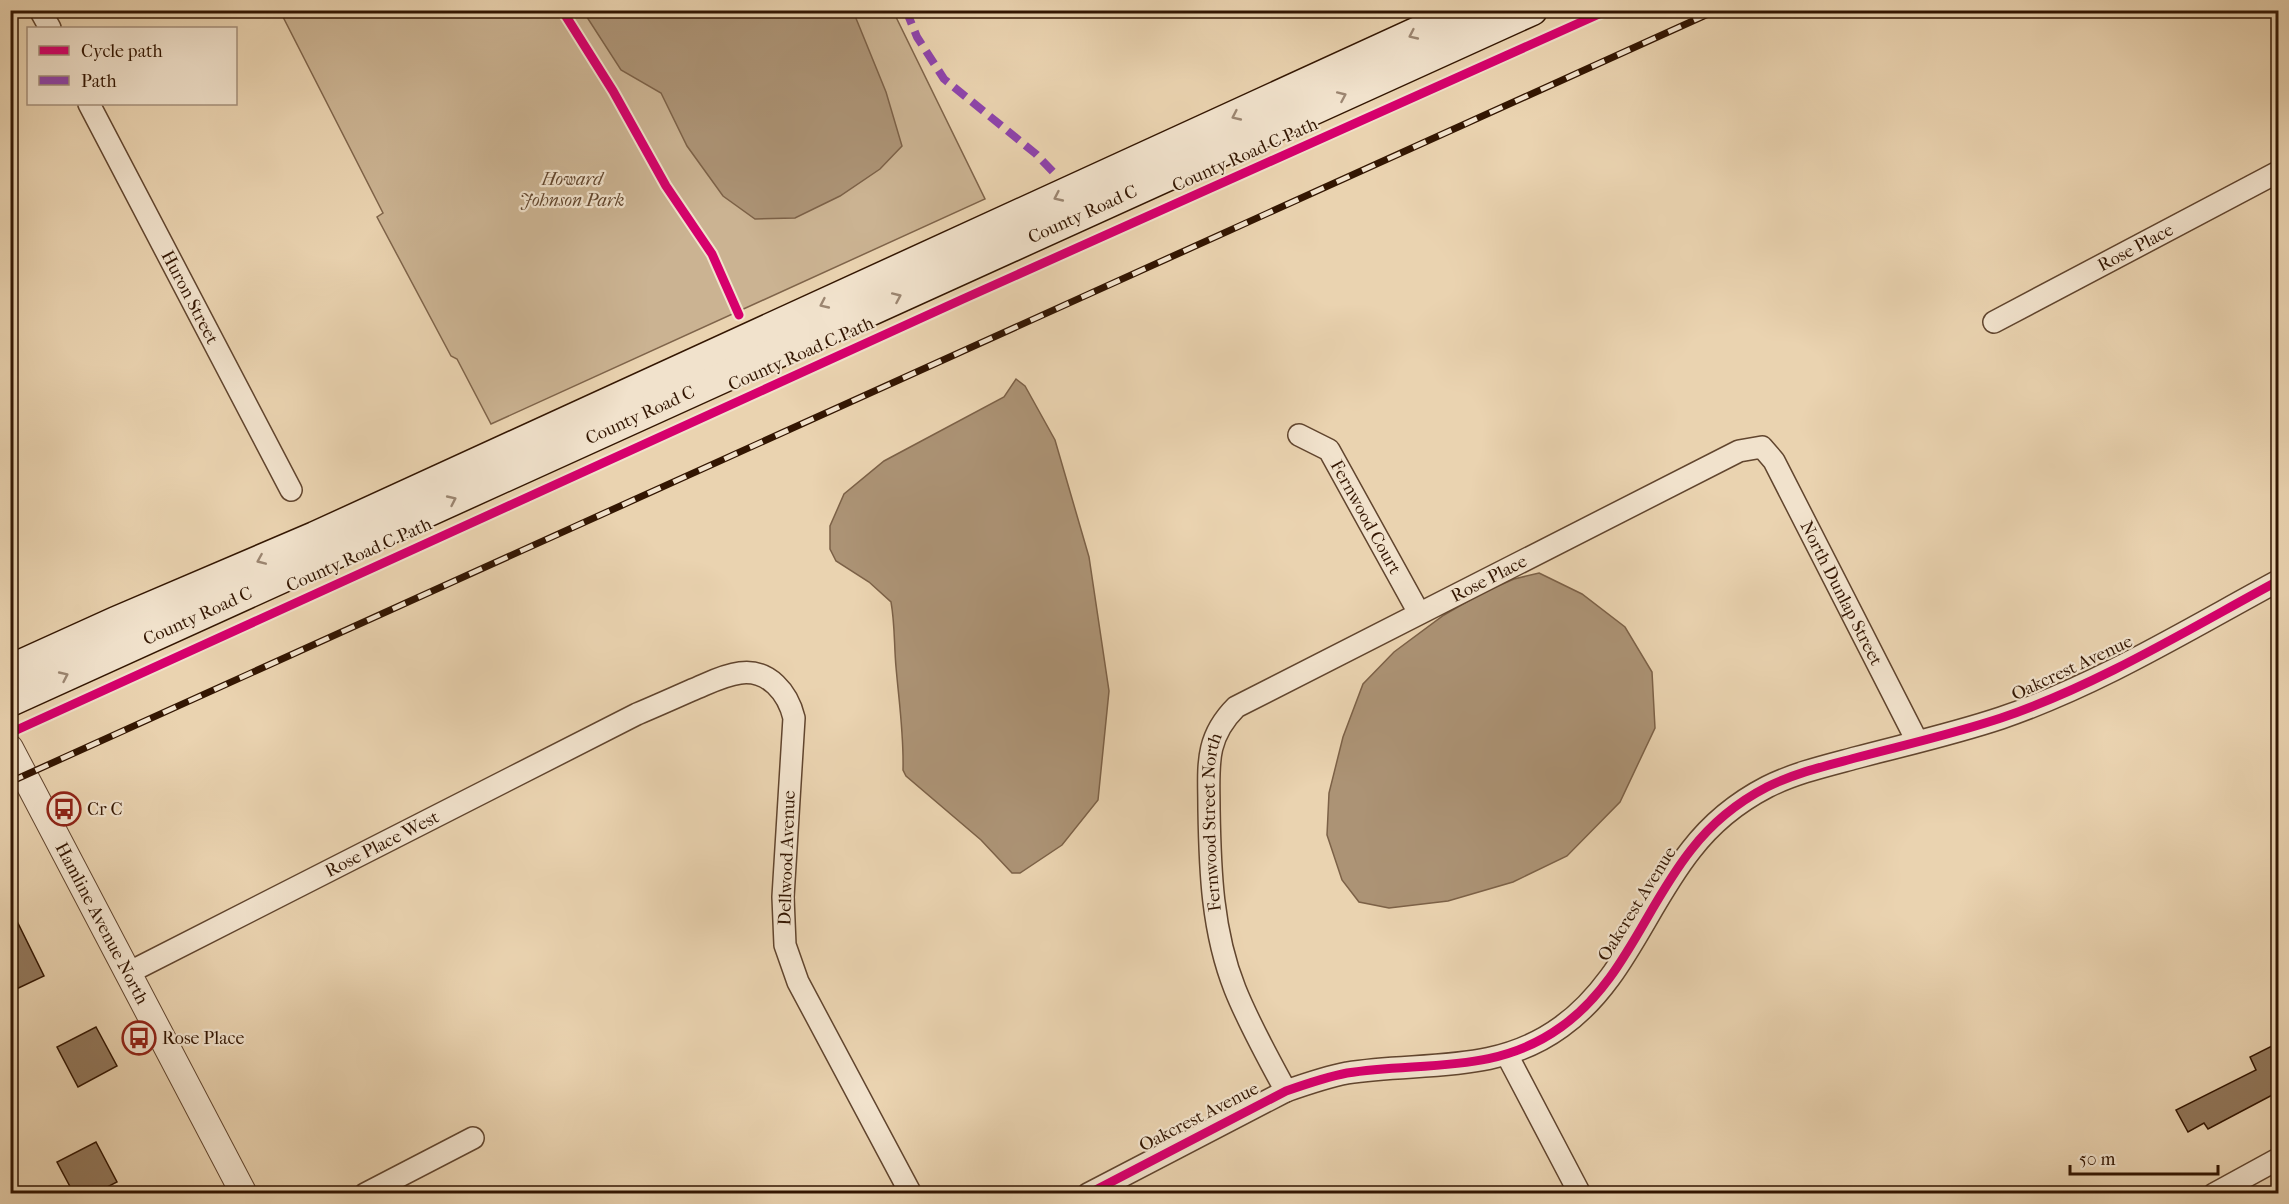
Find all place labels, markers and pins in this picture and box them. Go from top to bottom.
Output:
bus stop icon: Cr C [46,791,82,827]
place label: Cr C [87,799,123,820]
bus stop icon: Rose Place [121,1020,157,1056]
place label: Rose Place [162,1028,244,1049]

